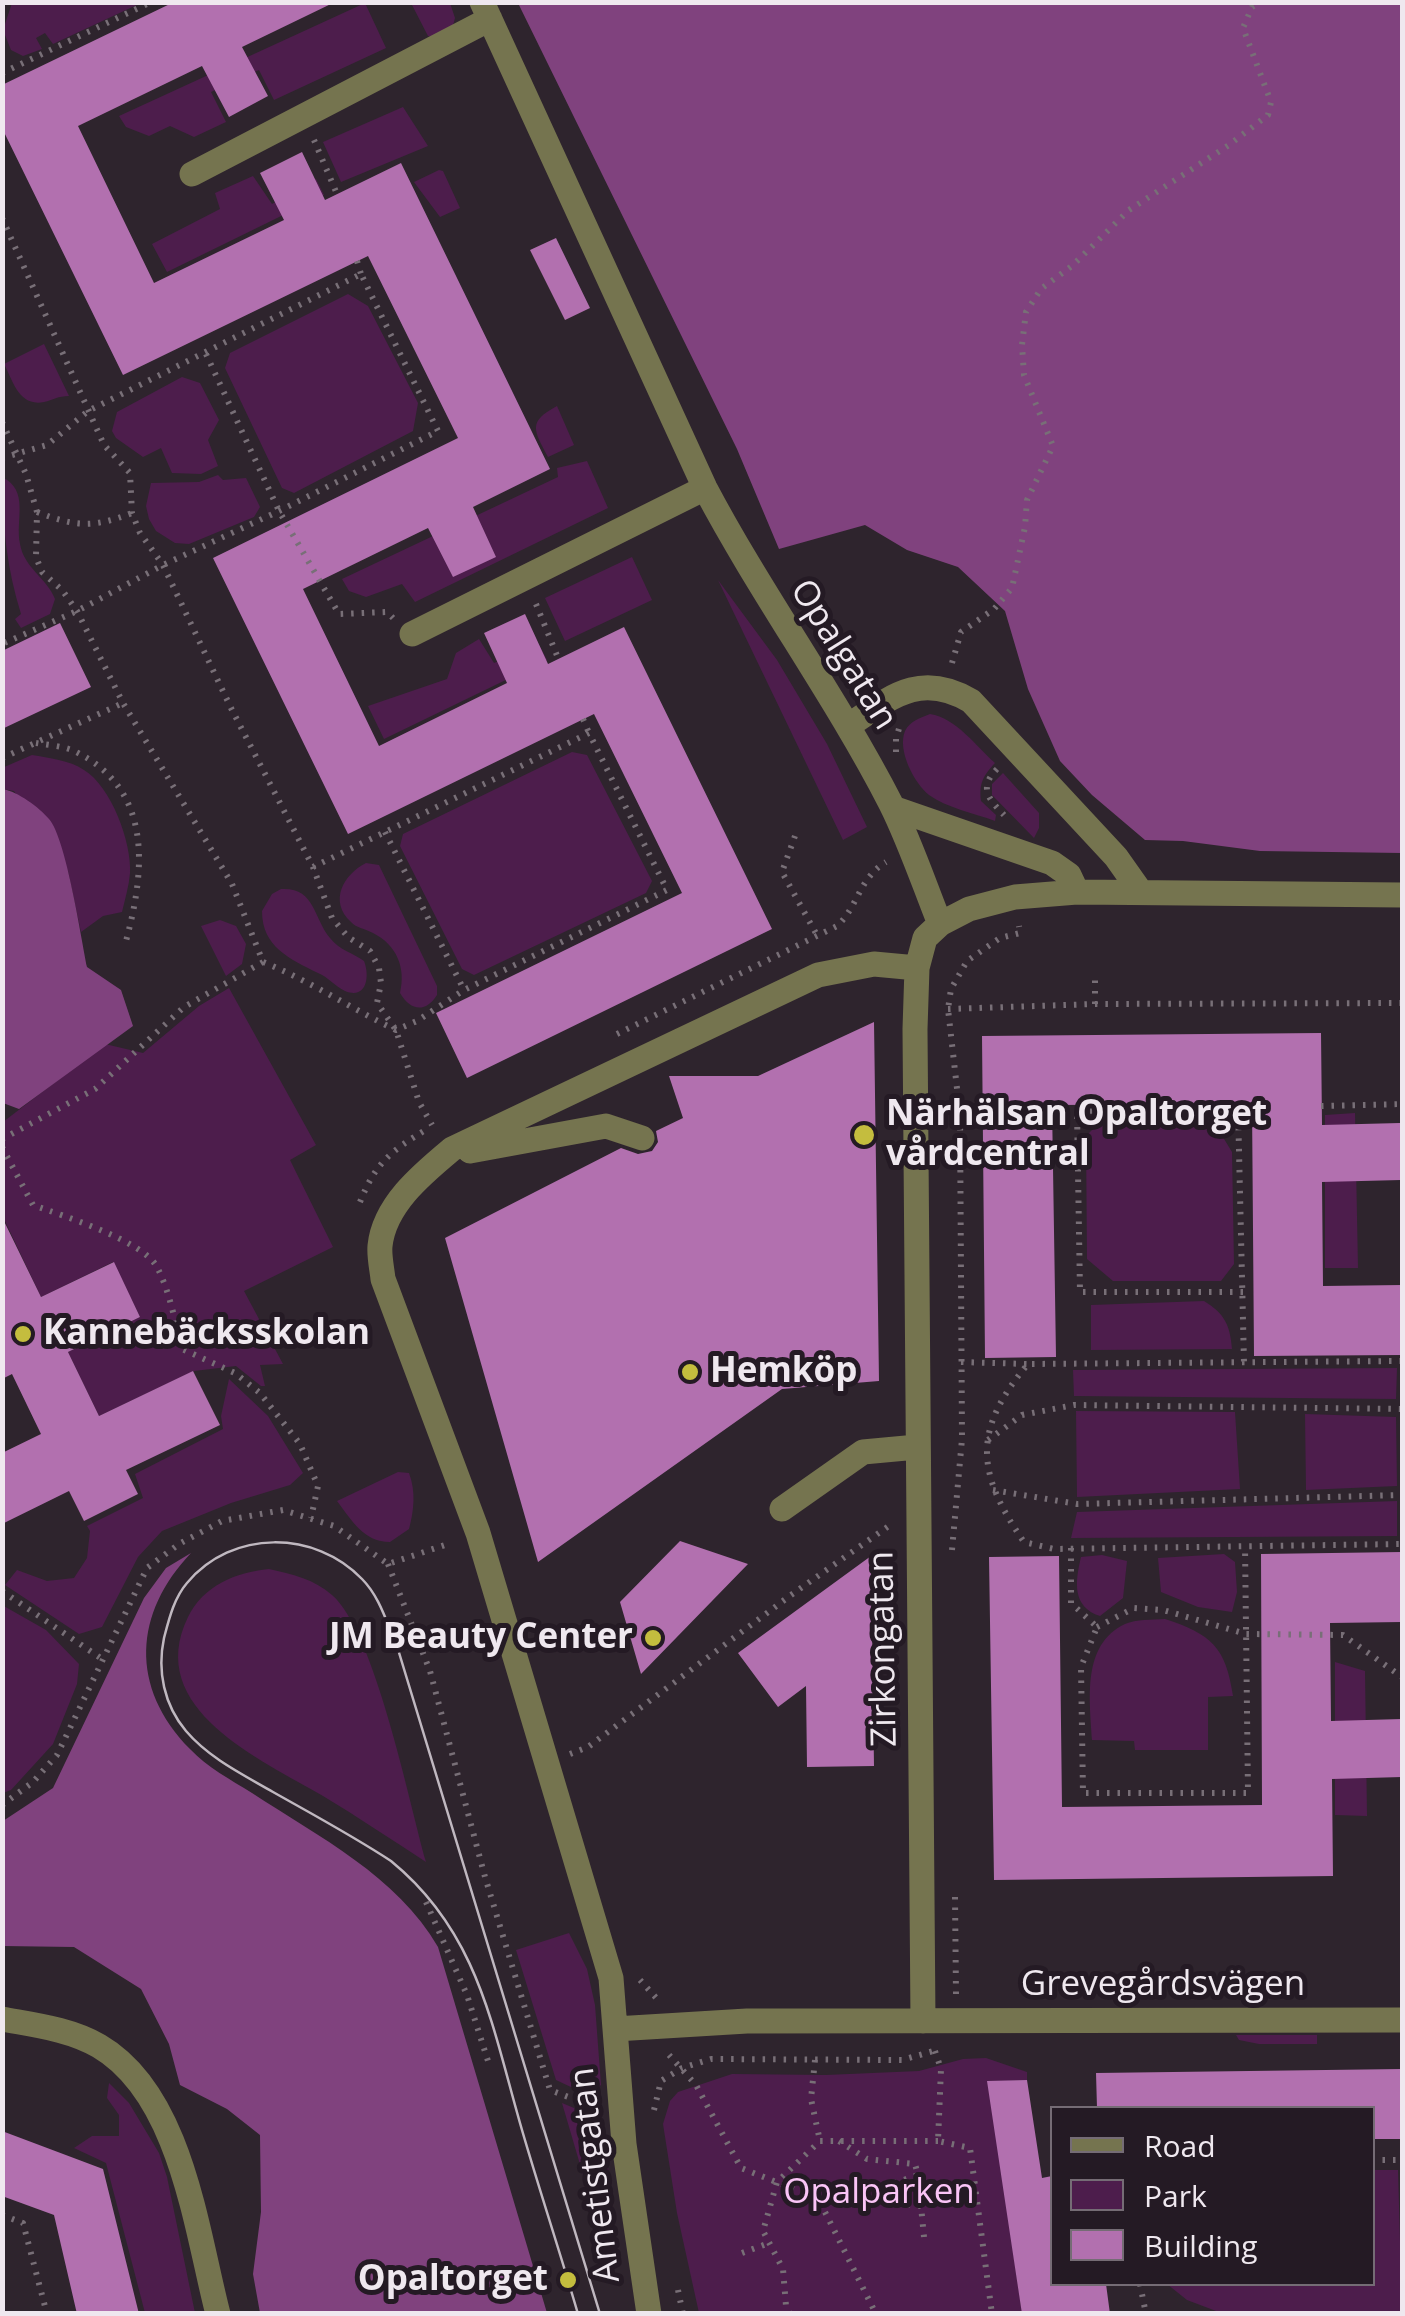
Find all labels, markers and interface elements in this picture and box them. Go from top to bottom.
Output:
street label: Opalgatan [780,572,906,738]
place label: Närhälsan Opaltorget vårdcentral [886,1094,1267,1176]
marker: Närhälsan Opaltorget vårdcentral [851,1122,877,1148]
place label: Kannebäcksskolan [43,1313,370,1355]
marker: Kannebäcksskolan [12,1323,34,1345]
place label: Hemköp [710,1351,857,1393]
marker: Hemköp [679,1361,701,1383]
street label: Zirkongatan [861,1551,907,1747]
place label: JM Beauty Center [329,1617,633,1659]
marker: JM Beauty Center [642,1627,664,1649]
street label: Grevegårdsvägen [1021,1964,1305,2006]
street label: Ametistgatan [562,2065,630,2285]
legend [1050,2106,1375,2286]
text: Road [1144,2125,1216,2166]
park label: Opalparken [783,2172,975,2214]
text: Park [1144,2175,1207,2216]
text: Building [1144,2225,1258,2266]
place label: Opaltorget [358,2259,548,2301]
marker: Opaltorget [557,2269,579,2291]

